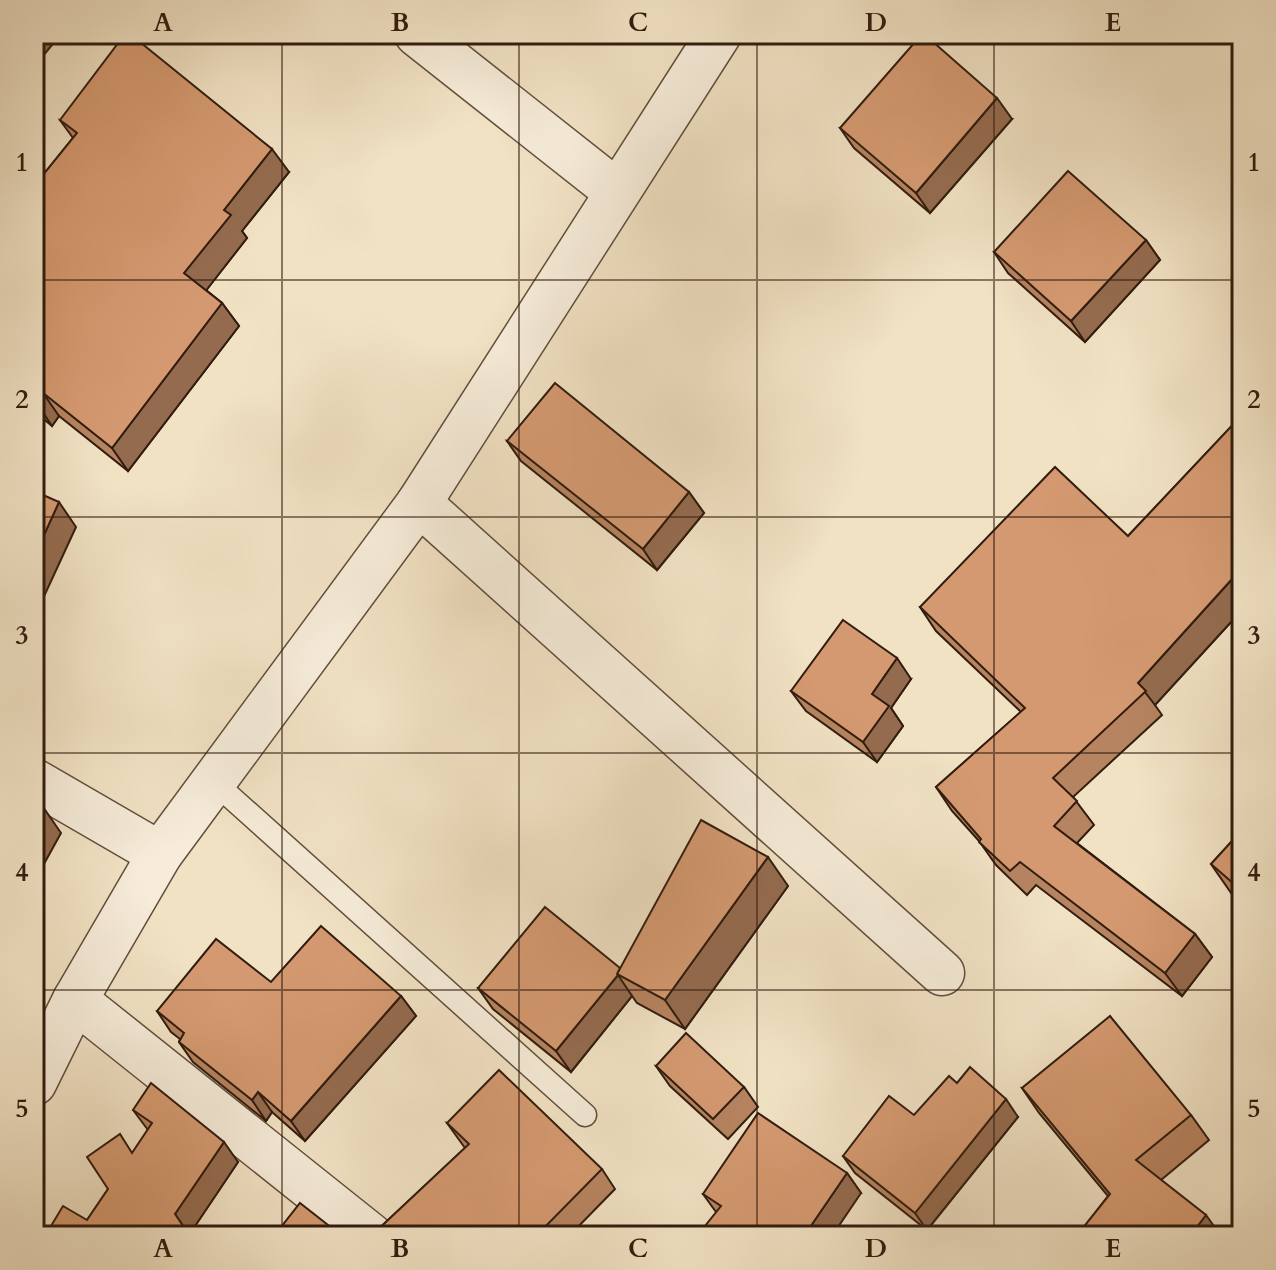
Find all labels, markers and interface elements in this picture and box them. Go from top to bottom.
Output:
text: A [153,5,173,40]
text: B [391,5,409,40]
text: C [628,5,648,40]
text: D [865,5,887,40]
text: E [1105,5,1121,40]
text: 1 [15,145,29,180]
text: 1 [1247,145,1261,180]
text: 2 [15,382,29,417]
text: 2 [1247,382,1261,417]
text: 3 [15,618,29,653]
text: 3 [1247,618,1261,653]
text: 4 [15,855,29,890]
text: 4 [1247,855,1261,890]
text: 5 [15,1091,29,1126]
text: 5 [1247,1091,1261,1126]
text: A [153,1231,173,1266]
text: B [391,1231,409,1266]
text: C [628,1231,648,1266]
text: D [865,1231,887,1266]
text: E [1105,1231,1121,1266]

